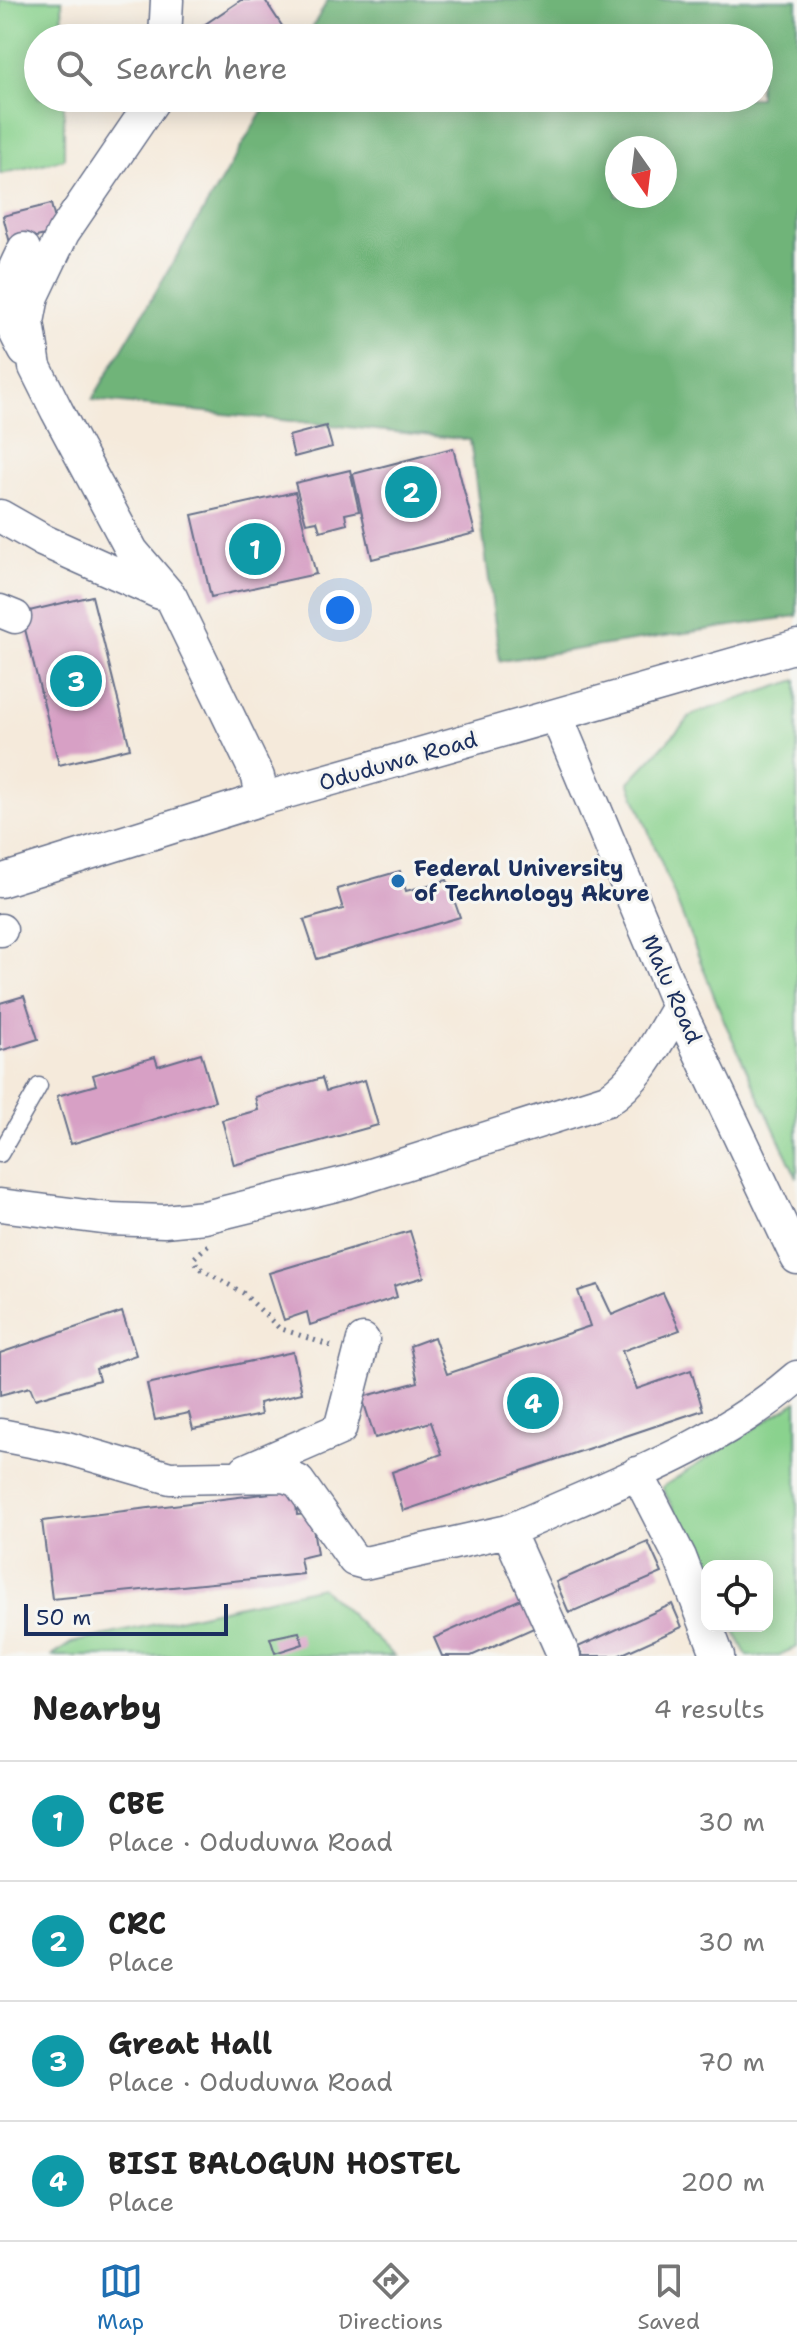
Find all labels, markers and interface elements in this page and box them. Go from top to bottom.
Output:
search box [24,24,773,112]
icon: search [52,46,96,90]
text: Search here [116,48,287,89]
north arrow [605,136,677,208]
pin: 2 [385,462,437,522]
pin: 1 [229,519,281,579]
your location [320,590,360,630]
pin: 3 [50,651,102,711]
street label: Oduduwa Road [315,724,481,797]
place label: Federal University of Technology Akure [414,854,650,908]
marker: Federal University of Technology Akure [389,872,407,890]
street label: Malu Road [635,930,709,1048]
pin: 4 [507,1373,559,1433]
map controls [701,1560,773,1632]
button: locate [701,1560,773,1632]
scale bar [24,1600,228,1636]
text: 50 m [36,1603,91,1632]
text: Nearby [32,1685,162,1731]
text: 4 results [653,1691,765,1726]
text: CBE [108,1783,165,1824]
text: 1 [52,1804,64,1839]
text: 30 m [698,1804,765,1839]
text: Place · Oduduwa Road [108,1824,393,1859]
text: CRC [108,1903,166,1944]
text: 2 [49,1924,67,1959]
text: 30 m [698,1924,765,1959]
text: Place [108,1944,174,1979]
text: Great Hall [108,2023,272,2064]
text: 3 [49,2044,67,2079]
text: 70 m [698,2044,765,2079]
text: Place · Oduduwa Road [108,2064,393,2099]
text: BISI BALOGUN HOSTEL [108,2143,460,2184]
text: 4 [49,2164,67,2199]
text: 200 m [680,2164,765,2199]
text: Place [108,2184,174,2219]
tab: Map [97,2259,144,2336]
tab: Directions [338,2259,443,2336]
tab: Saved [637,2259,700,2336]

